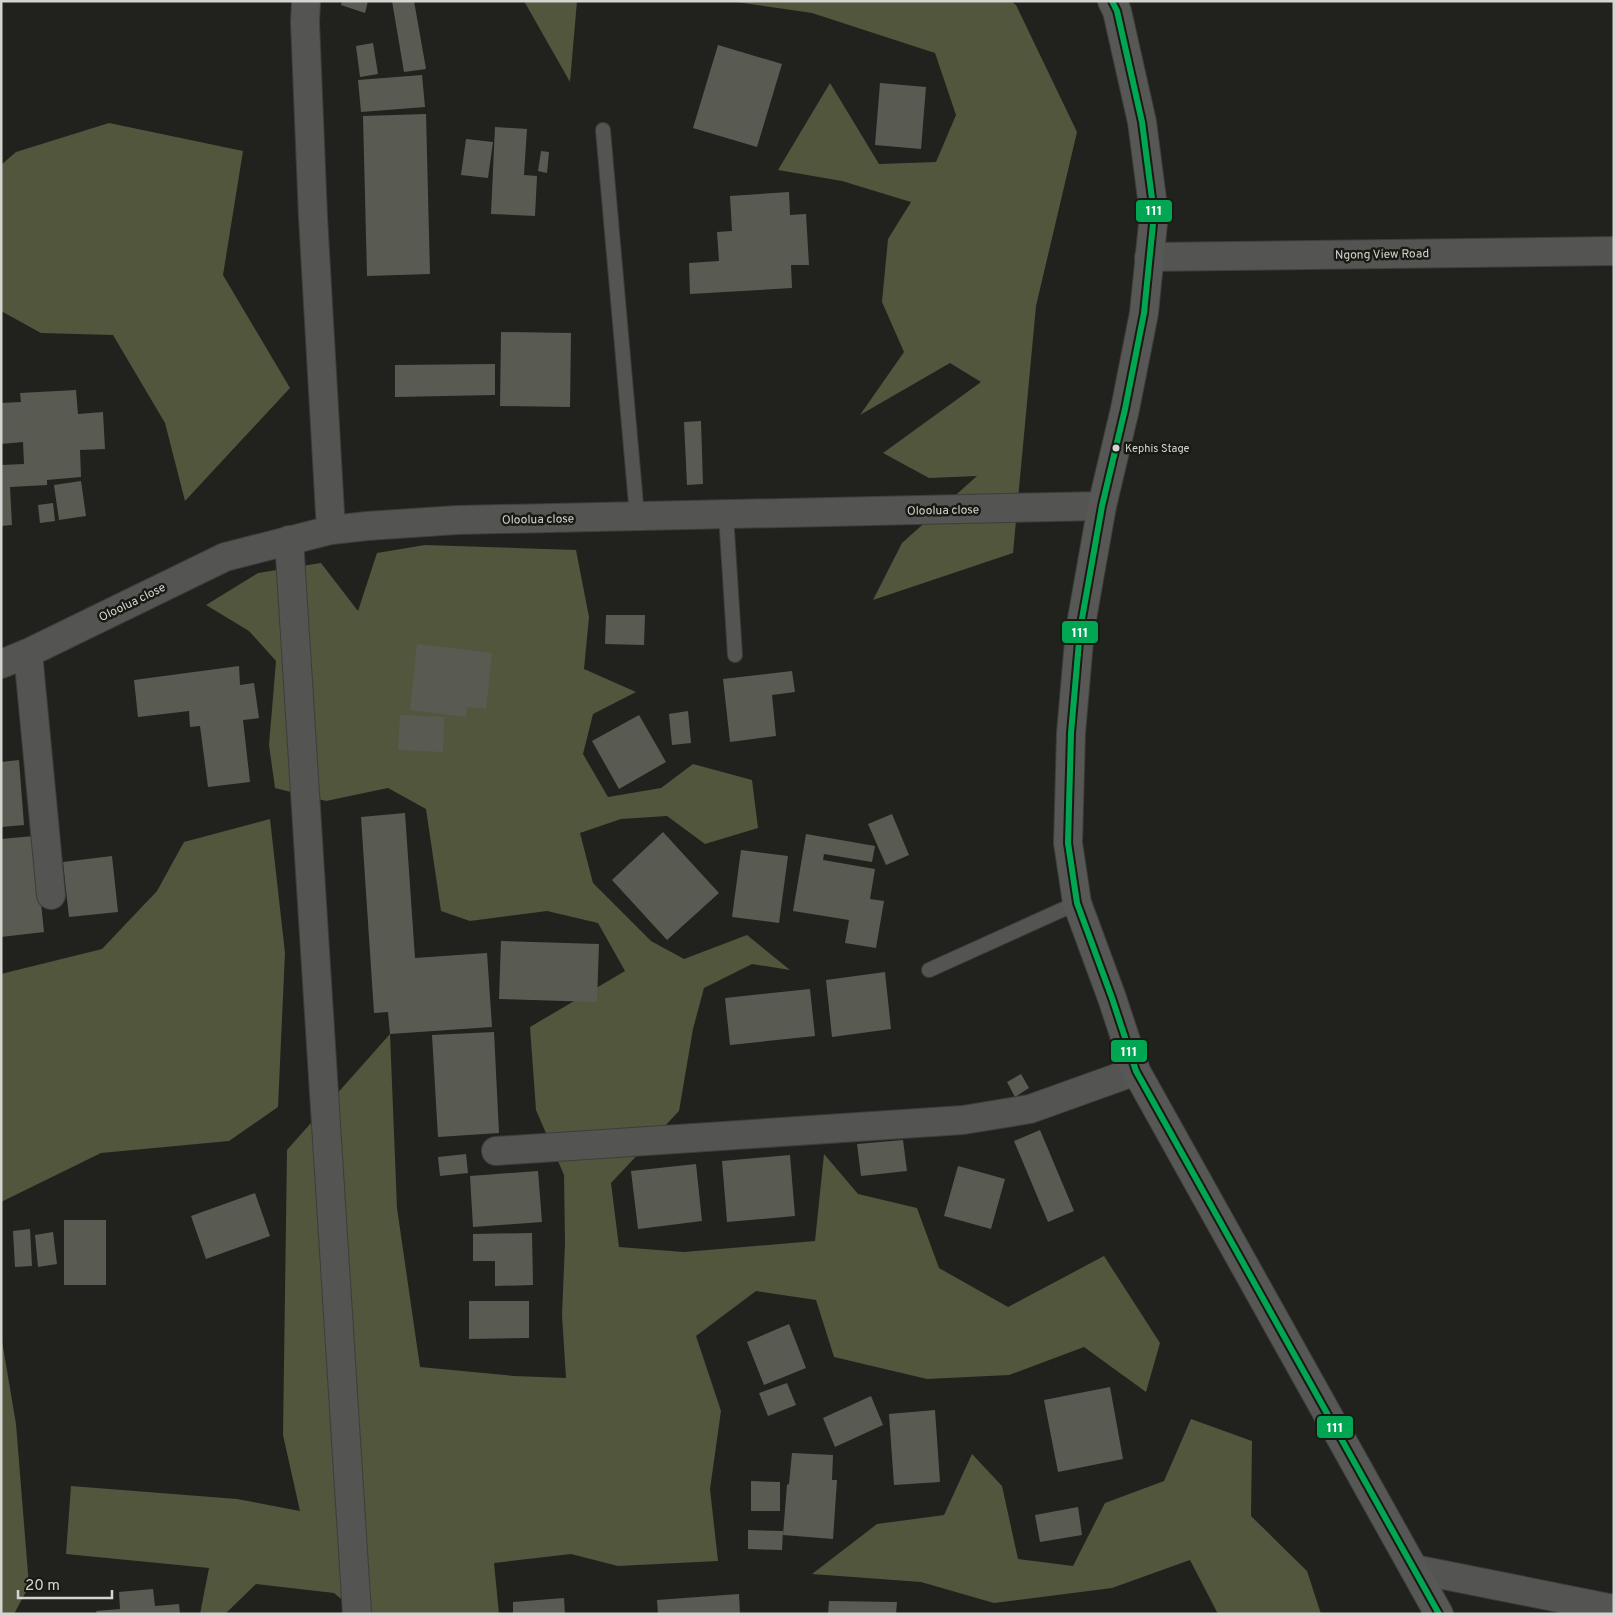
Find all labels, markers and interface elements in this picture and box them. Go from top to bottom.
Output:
line badge: 111 [1135,199,1173,223]
text: 111 [1146,203,1162,220]
street label: Ngong View Road [1335,246,1429,264]
place label: Kephis Stage [1125,442,1190,456]
marker: Kephis Stage [1111,443,1121,453]
street label: Oloolua close [907,502,979,520]
street label: Oloolua close [502,511,574,529]
street label: Oloolua close [96,580,168,626]
line badge: 111 [1061,620,1099,644]
text: 111 [1072,625,1088,642]
line badge: 111 [1110,1039,1148,1063]
text: 111 [1121,1044,1137,1061]
line badge: 111 [1316,1415,1354,1439]
text: 111 [1327,1420,1343,1437]
scale bar [18,1568,111,1600]
text: 20 m [25,1577,60,1596]

